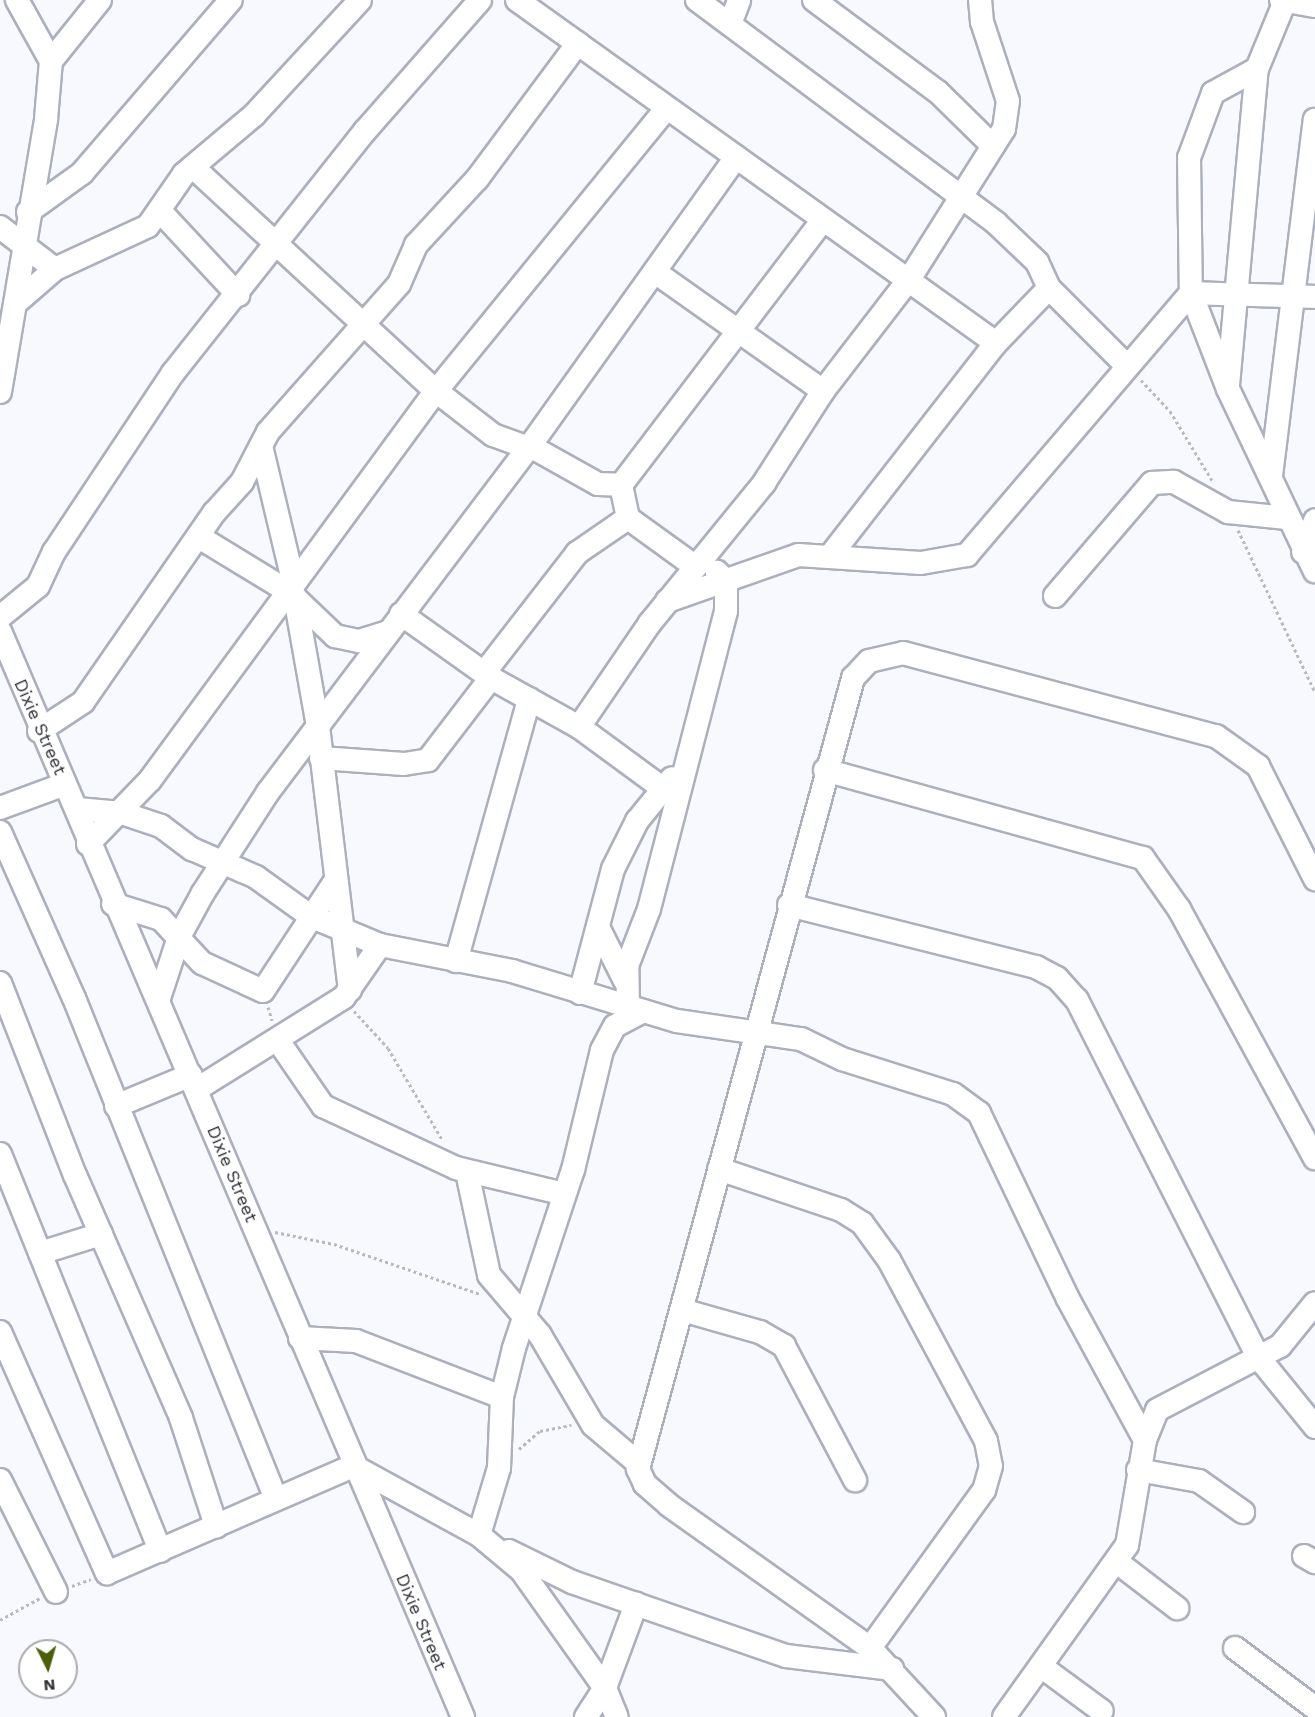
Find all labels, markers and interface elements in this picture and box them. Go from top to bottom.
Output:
street label: Dixie Street [9,676,71,778]
street label: Dixie Street [202,1122,262,1226]
street label: Dixie Street [391,1570,451,1674]
north arrow [18,1639,78,1699]
text: N [43,1675,56,1695]

